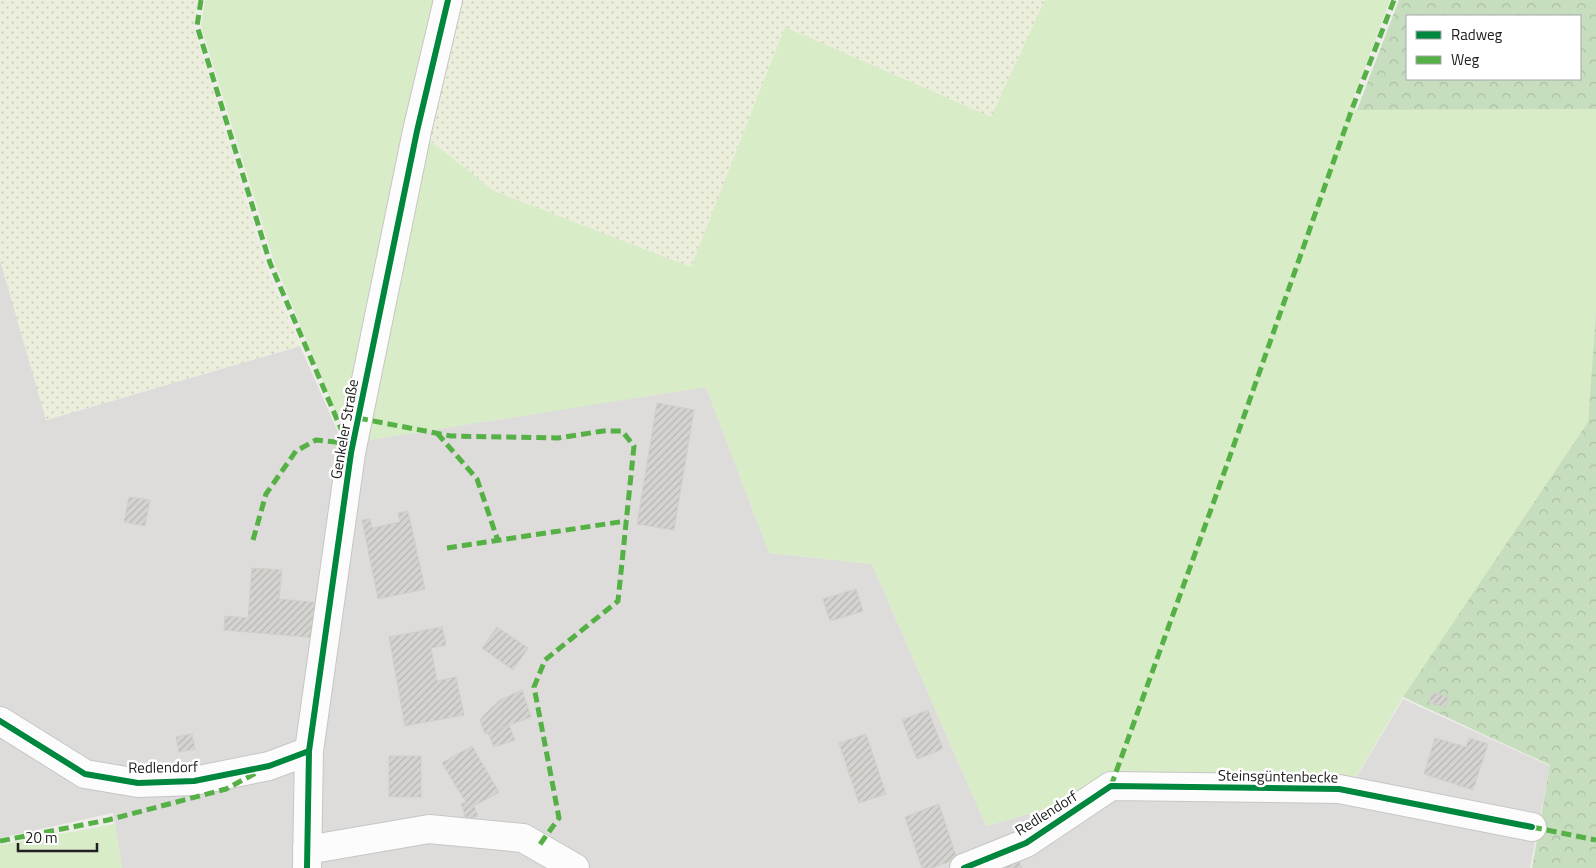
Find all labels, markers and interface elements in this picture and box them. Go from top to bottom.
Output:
legend [1406,15,1581,80]
text: Radweg [1451,23,1503,46]
text: Weg [1451,48,1480,71]
street label: Genkeler Straße [324,377,364,481]
street label: Redlendorf [128,755,198,779]
street label: Steinsgüntenbecke [1218,763,1338,789]
street label: Redlendorf [1010,785,1082,841]
scale bar [18,820,96,852]
text: 20 m [25,826,58,849]

